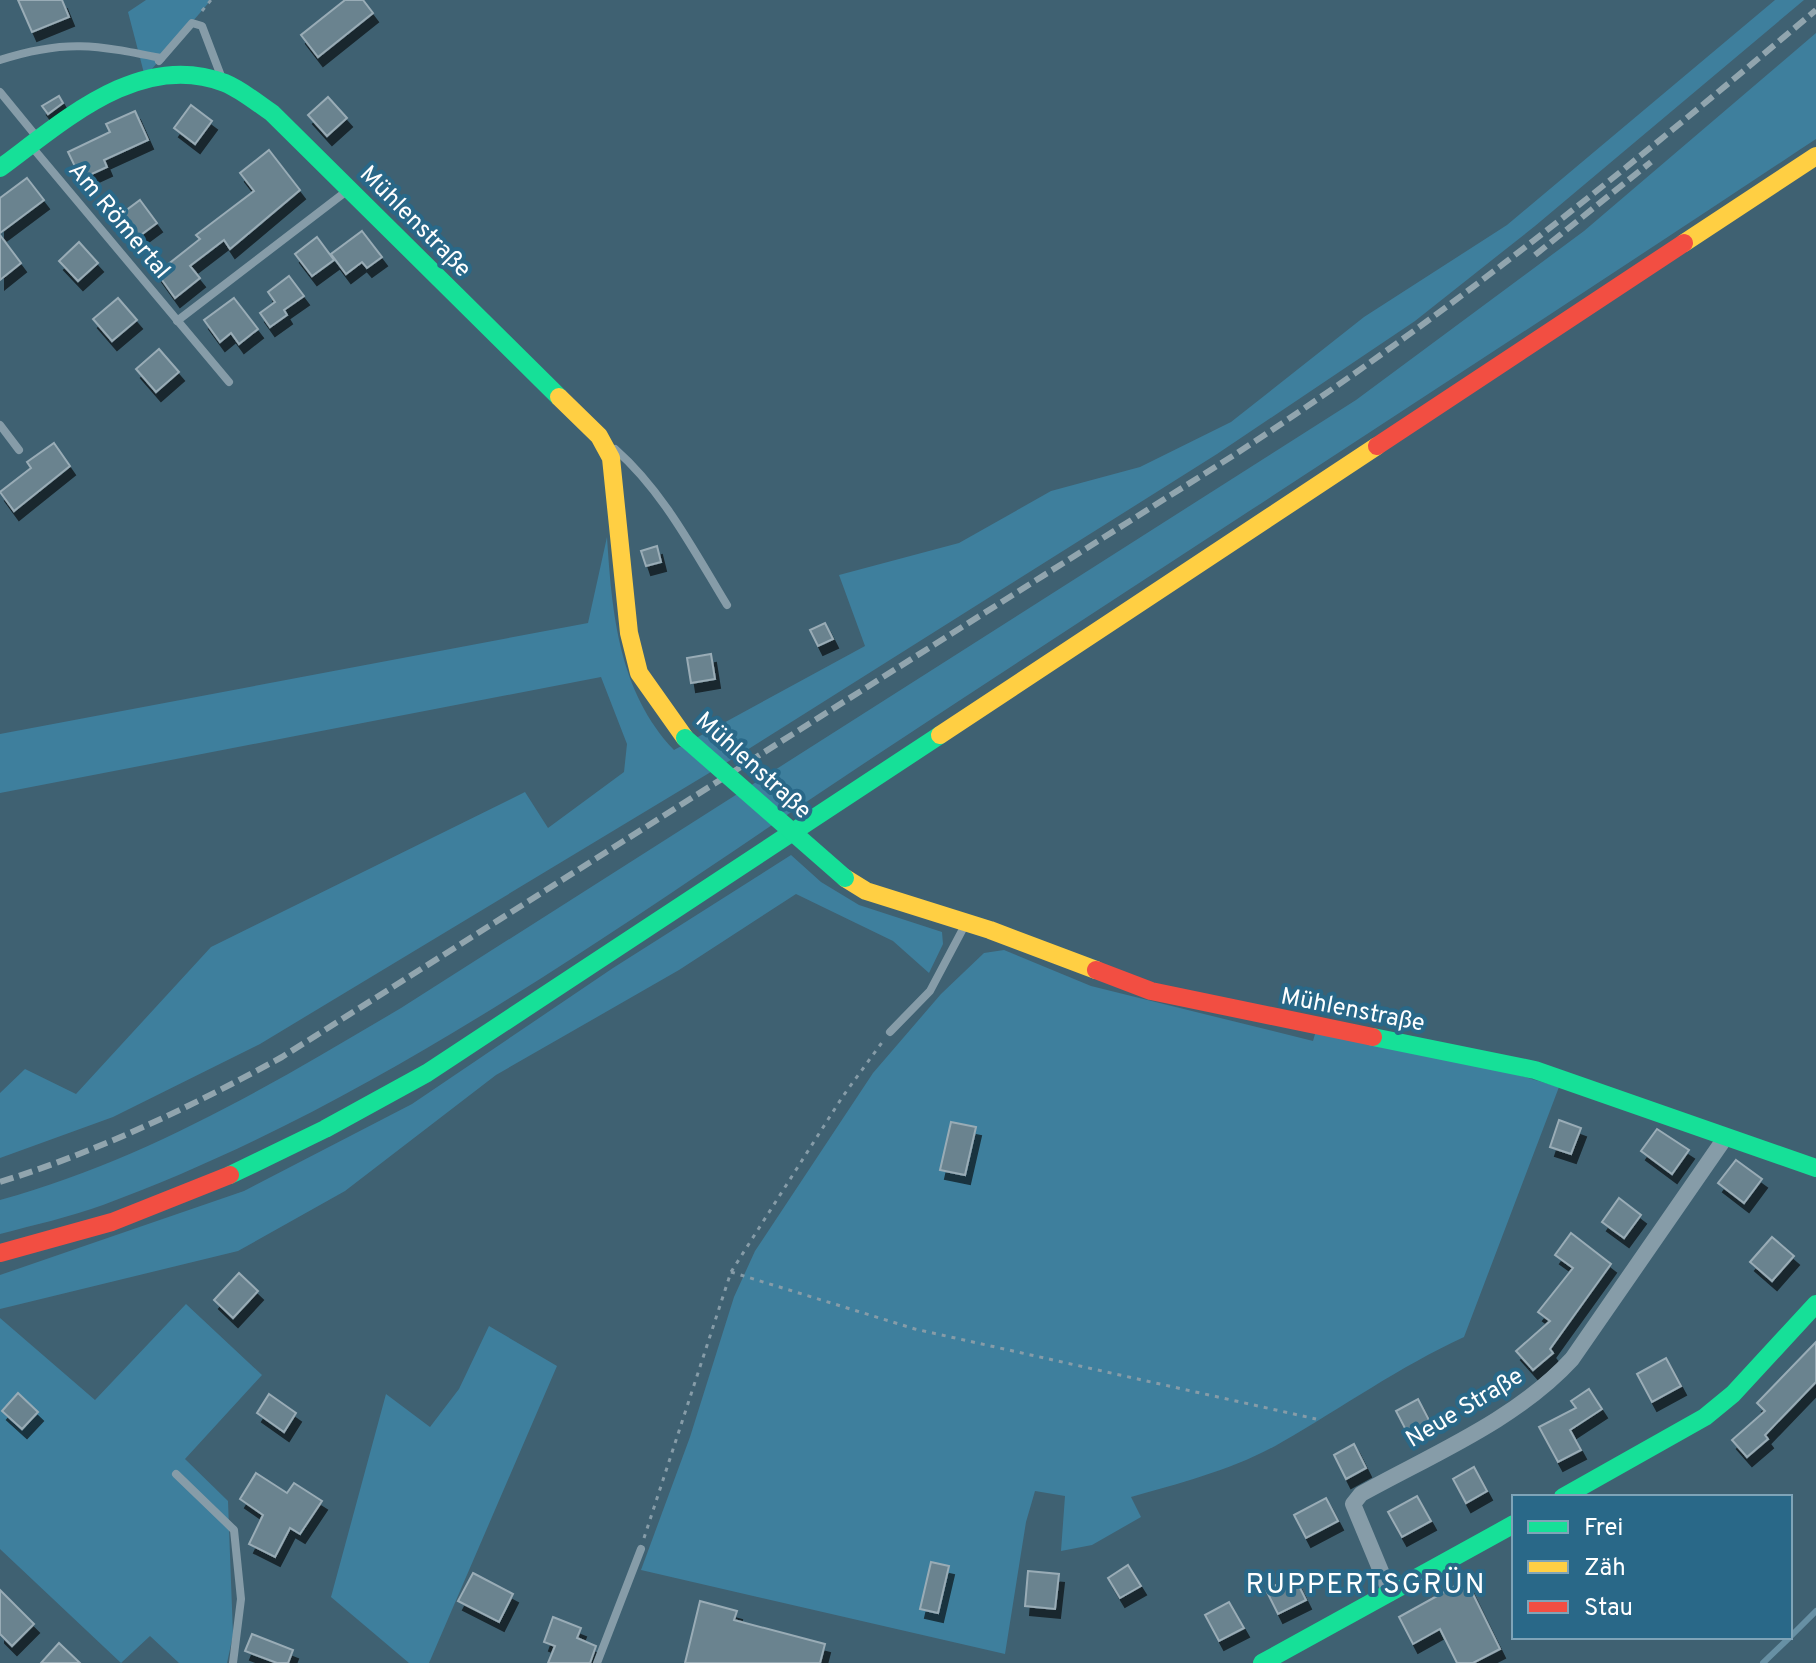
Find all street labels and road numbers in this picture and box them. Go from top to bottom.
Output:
street label: Am Römertal [61,157,176,286]
street label: Mühlenstraße [352,160,477,285]
street label: Mühlenstraße [688,706,817,826]
street label: Mühlenstraße [1278,982,1427,1040]
street label: Neue Straße [1401,1362,1529,1456]

